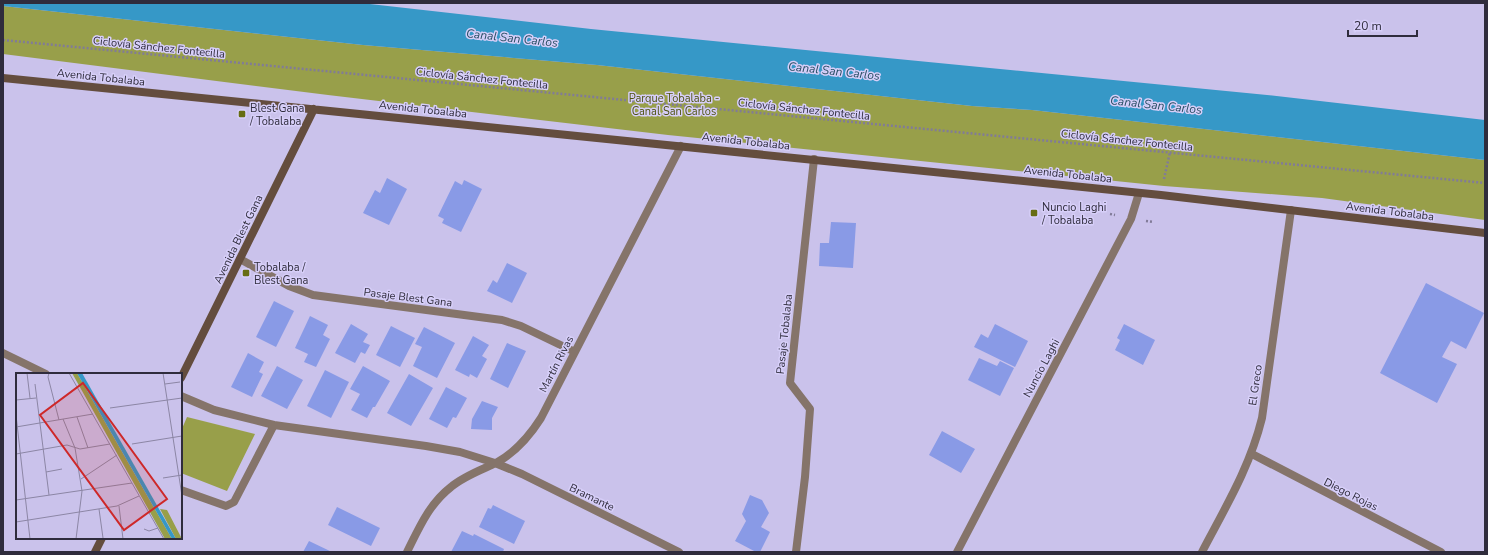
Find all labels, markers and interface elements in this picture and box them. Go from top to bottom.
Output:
scale bar [1348,12,1417,38]
text: 20 m [1354,18,1382,34]
water label: Canal San Carlos [465,25,559,51]
street label: Ciclovía Sánchez Fontecilla [92,33,226,62]
water label: Canal San Carlos [787,58,881,84]
street label: Ciclovía Sánchez Fontecilla [415,64,549,93]
street label: Avenida Tobalaba [56,65,146,90]
park label: Parque Tobalaba - Canal San Carlos [629,91,719,119]
water label: Canal San Carlos [1109,92,1203,118]
street label: Ciclovía Sánchez Fontecilla [737,95,871,124]
street label: Avenida Tobalaba [378,97,468,122]
place label: Blest Gana / Tobalaba [249,101,304,129]
marker: Blest Gana / Tobalaba [237,109,247,119]
street label: Ciclovía Sánchez Fontecilla [1060,126,1194,155]
street label: Avenida Tobalaba [701,129,791,154]
street label: Avenida Tobalaba [1023,162,1113,187]
street label: Avenida Blest Gana [210,192,267,286]
street label: Avenida Tobalaba [1345,199,1435,224]
place label: Nuncio Laghi / Tobalaba [1041,200,1106,228]
marker: Nuncio Laghi / Tobalaba [1029,208,1039,218]
place label: Tobalaba / Blest Gana [254,260,308,288]
marker: Tobalaba / Blest Gana [241,268,251,278]
street label: Pasaje Blest Gana [363,285,453,310]
street label: Pasaje Tobalaba [773,293,796,375]
street label: Martín Rivas [536,333,577,395]
street label: Nuncio Laghi [1020,336,1063,400]
street label: El Greco [1245,364,1266,407]
inset map [16,373,182,539]
street label: Diego Rojas [1321,474,1380,515]
street label: Bramante [567,480,617,515]

